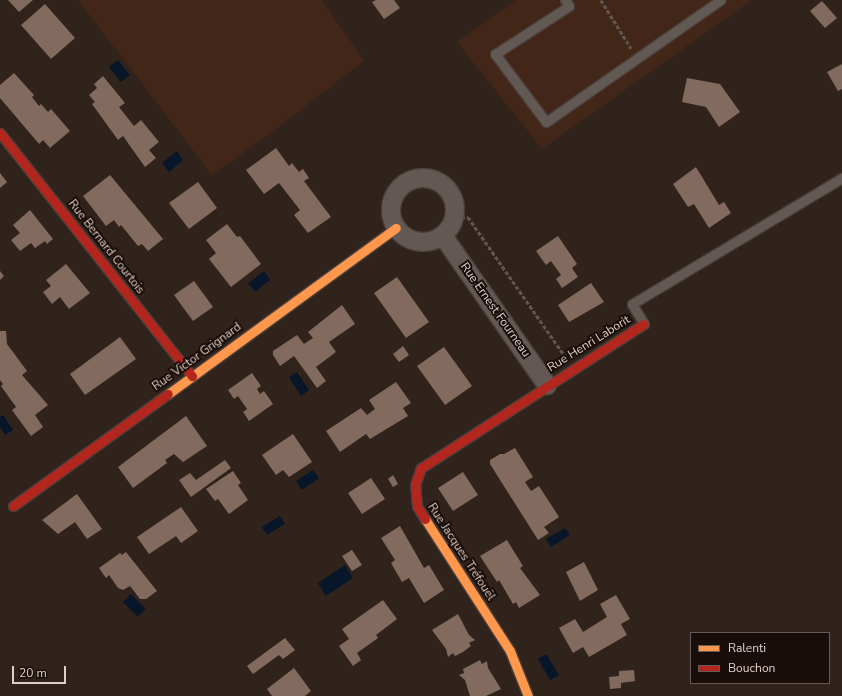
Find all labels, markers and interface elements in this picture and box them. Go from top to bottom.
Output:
street label: Rue Bernard Courtois [65,197,147,297]
street label: Rue Ernest Fourneau [457,260,533,360]
street label: Rue Henri Laborit [545,313,633,375]
street label: Rue Victor Grignard [150,320,244,394]
street label: Rue Jacques Tréfouël [424,501,498,603]
legend [690,632,830,684]
text: Ralenti [728,640,766,656]
scale bar [14,658,68,684]
text: Bouchon [728,660,775,676]
text: 20 m [19,665,47,681]

